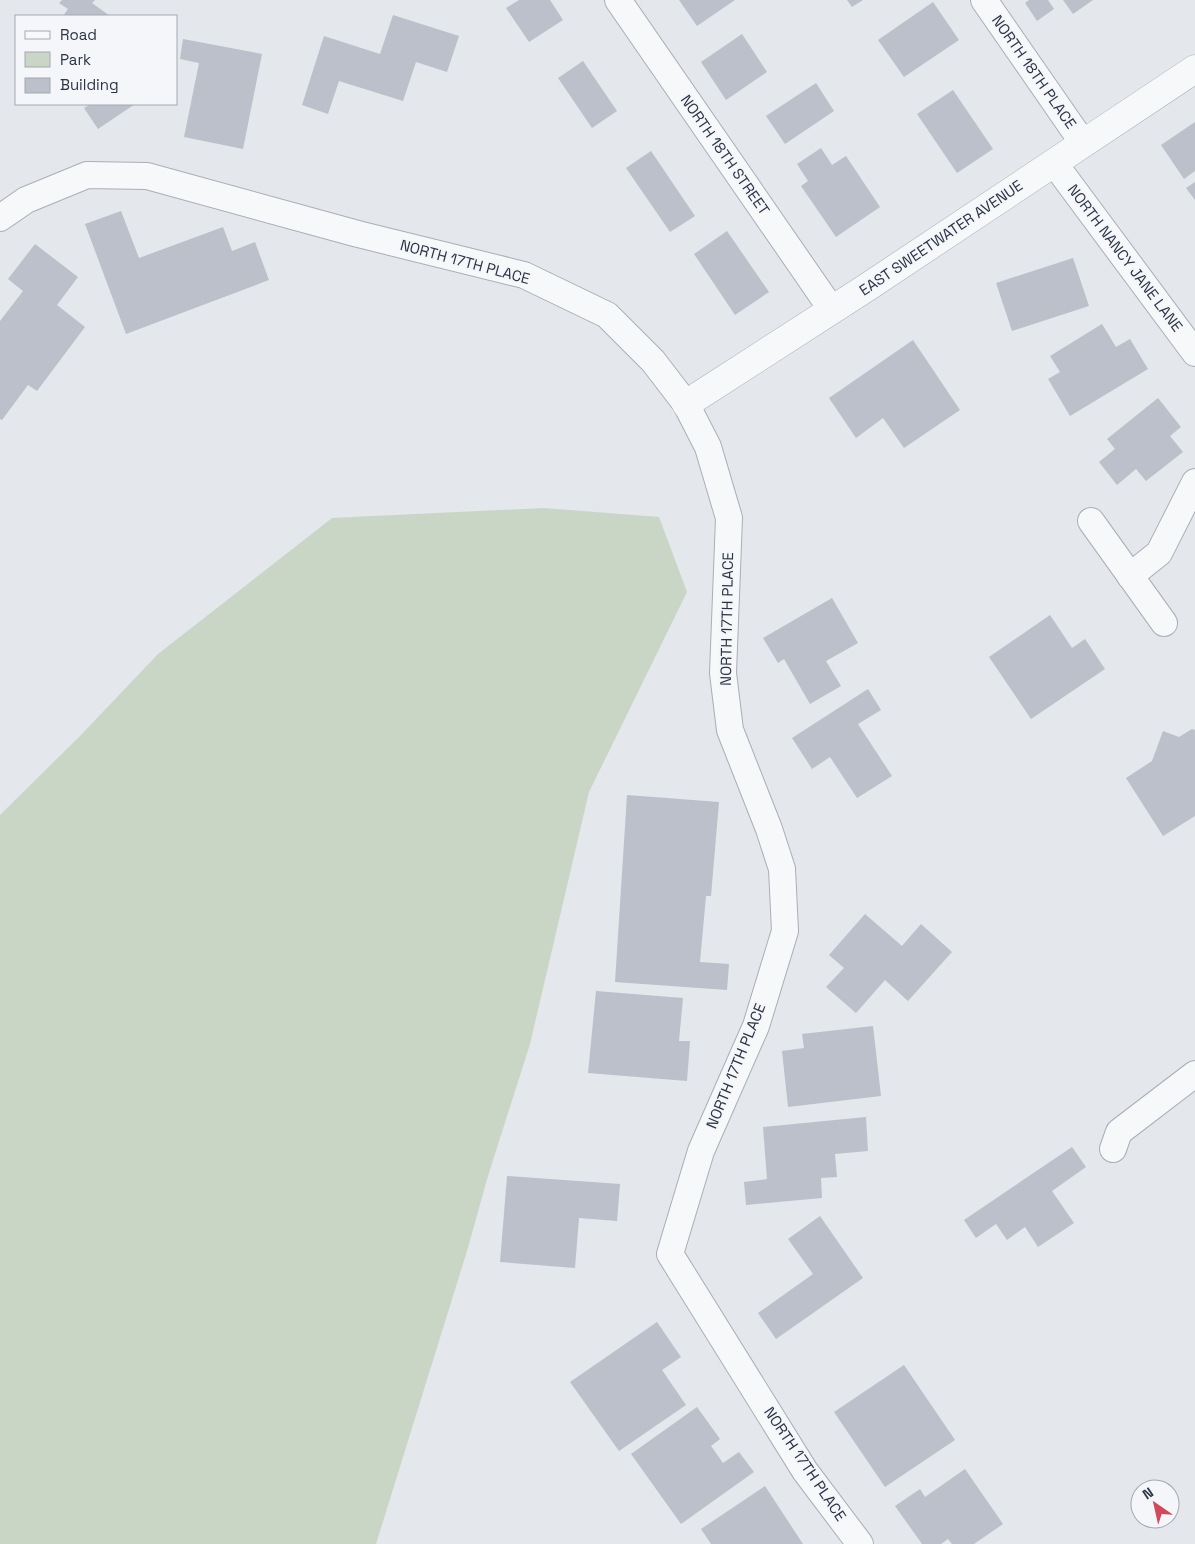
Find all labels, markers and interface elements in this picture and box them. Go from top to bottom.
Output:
street label: NORTH 18TH PLACE [988,11,1081,132]
legend [15,15,178,105]
text: Road [60,25,97,44]
text: Park [60,50,91,69]
text: Building [60,75,119,94]
street label: NORTH 18TH STREET [677,91,774,219]
street label: EAST SWEETWATER AVENUE [855,176,1026,299]
street label: NORTH NANCY JANE LANE [1064,180,1187,335]
street label: NORTH 17TH PLACE [398,235,532,288]
street label: NORTH 17TH PLACE [716,552,737,686]
street label: NORTH 17TH PLACE [702,1000,769,1131]
street label: NORTH 17TH PLACE [760,1403,851,1524]
north arrow [1130,1479,1180,1529]
text: N [1139,1483,1157,1503]

